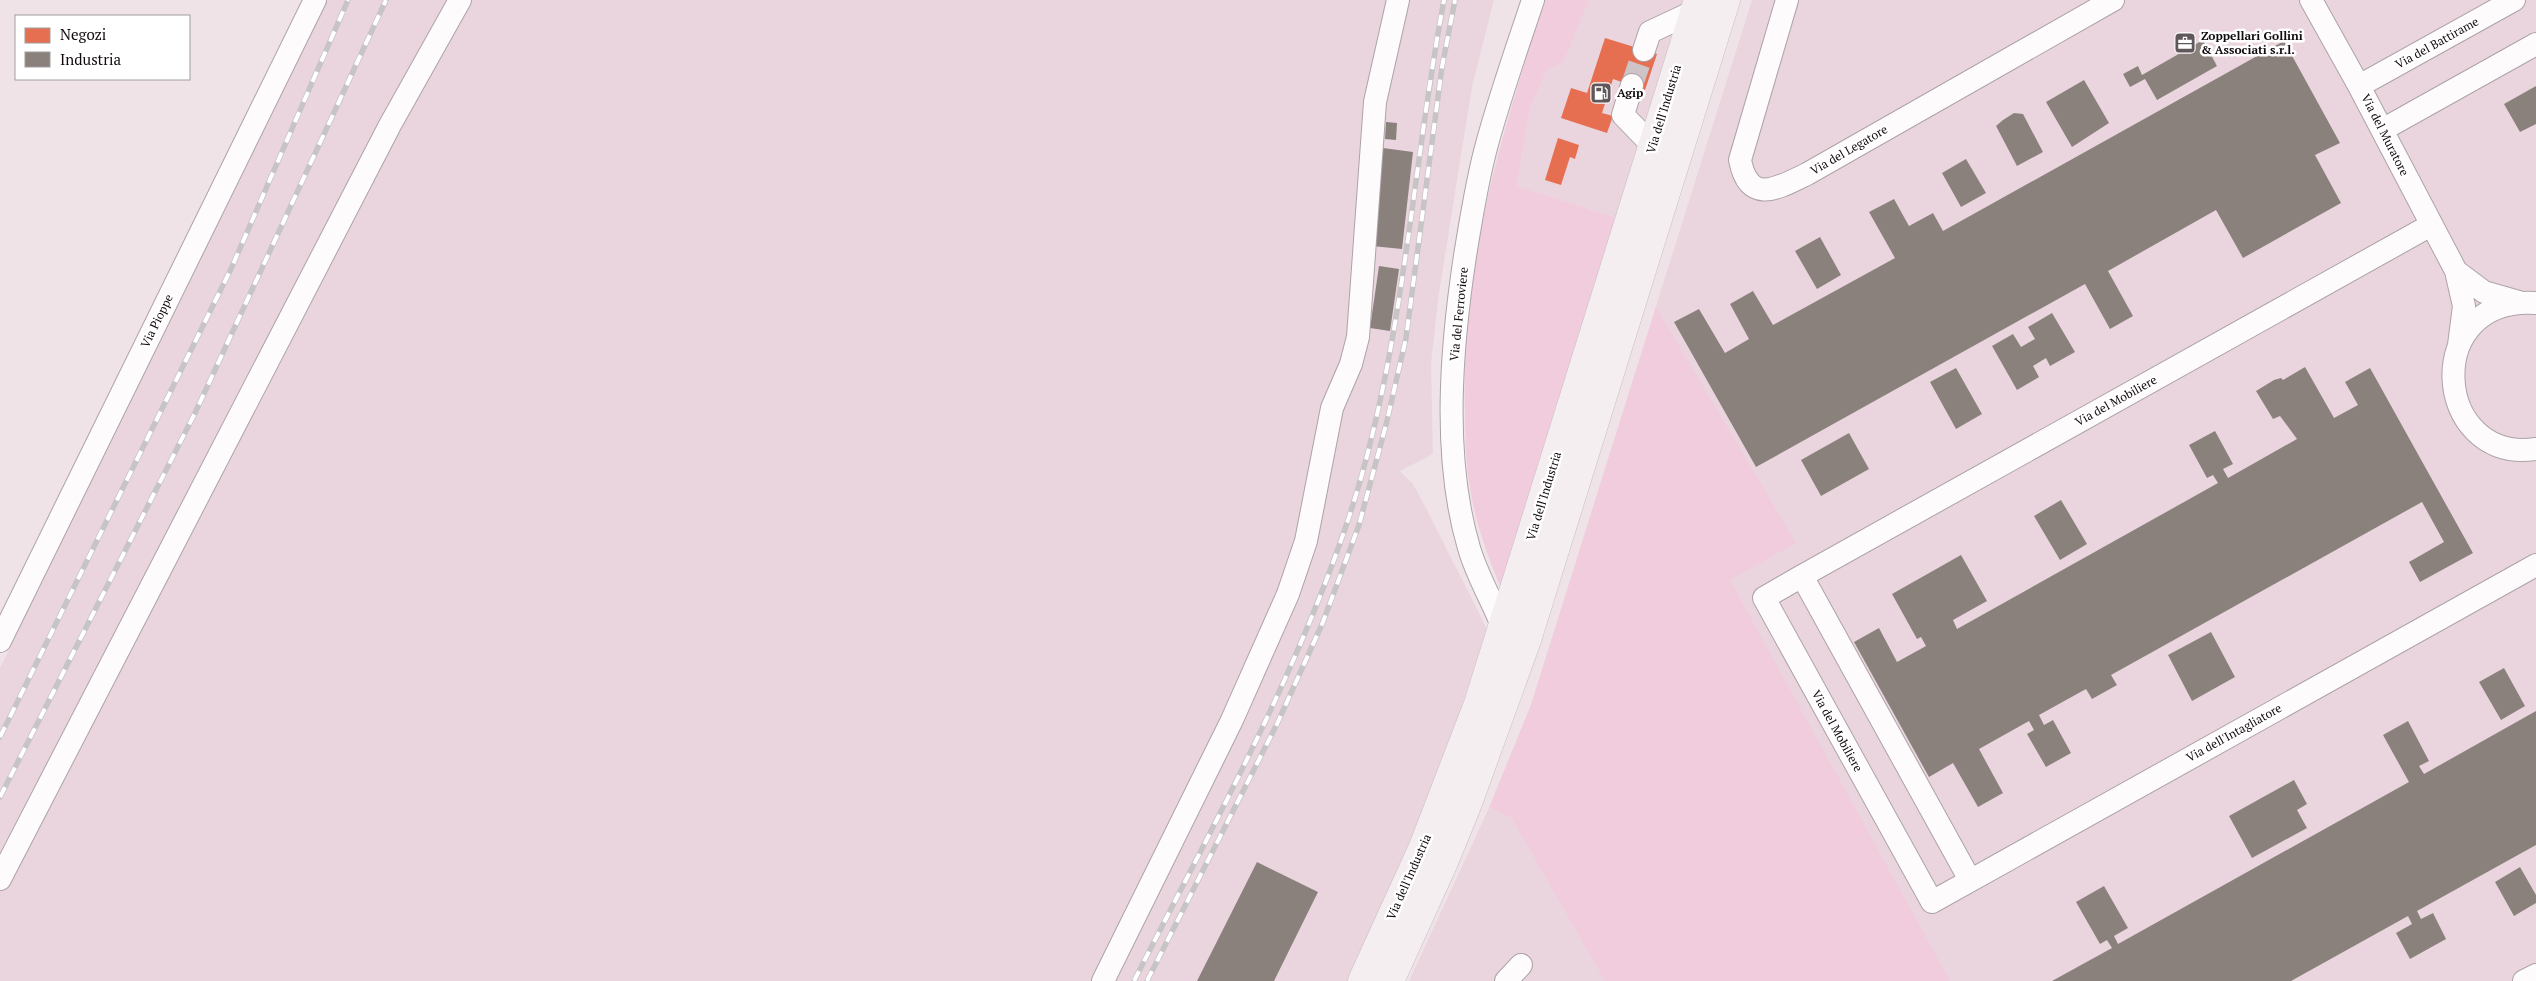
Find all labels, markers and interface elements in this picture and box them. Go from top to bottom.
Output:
street label: Via del Battirame [2392,13,2481,72]
legend [15,15,190,80]
text: Negozi [60,24,106,44]
place label: Zoppellari Gollini & Associati s.r.l. [2201,28,2303,57]
office icon: Zoppellari Gollini & Associati s.r.l. [2173,31,2197,55]
text: Industria [60,49,121,69]
street label: Via dell'Industria [1643,63,1684,155]
fuel station icon: Agip [1589,81,1613,105]
place label: Agip [1617,85,1643,100]
street label: Via del Muratore [2358,91,2412,178]
street label: Via del Legatore [1807,121,1890,178]
street label: Via del Ferroviere [1446,266,1471,362]
street label: Via Pioppe [137,292,176,350]
street label: Via del Mobiliere [2072,372,2159,429]
street label: Via dell'Industria [1523,450,1564,542]
street label: Via del Mobiliere [1809,687,1866,774]
street label: Via dell'Intagliatore [2184,700,2284,765]
street label: Via dell'Industria [1383,832,1434,922]

